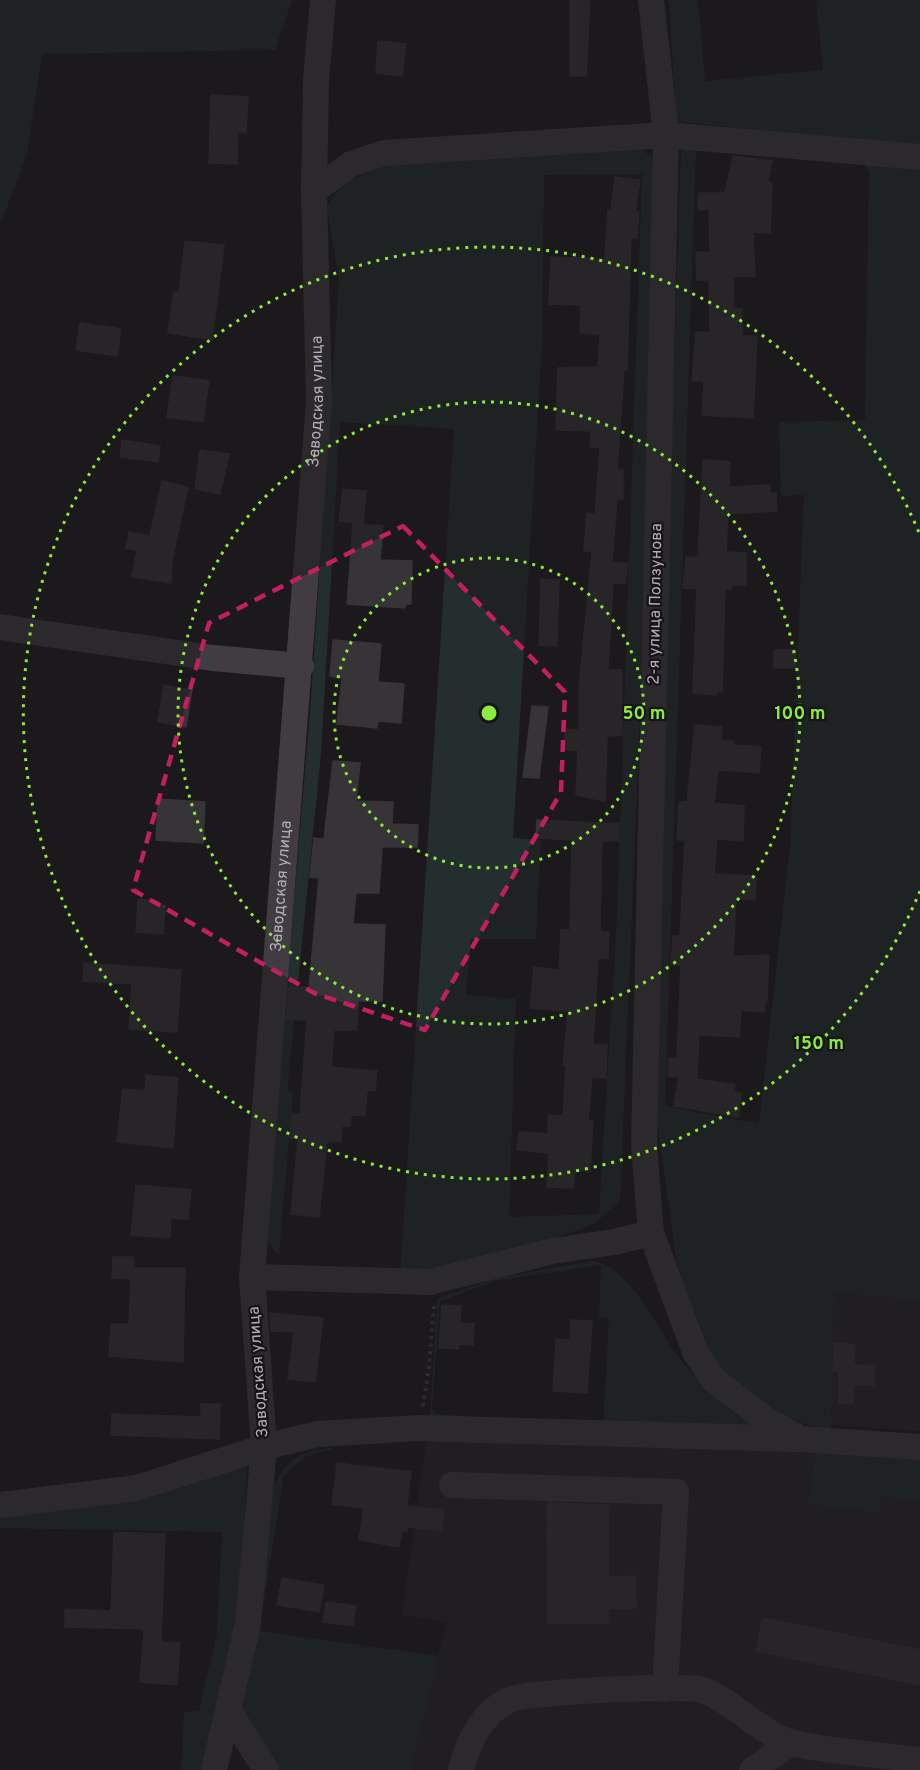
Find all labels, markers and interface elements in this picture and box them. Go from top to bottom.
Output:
street label: Заводская улица [304,335,329,468]
street label: 2-я улица Ползунова [645,523,667,685]
centre of rings [479,703,499,723]
text: 50 m [622,703,666,726]
text: 100 m [774,703,826,726]
street label: Заводская улица [267,820,297,953]
text: 150 m [794,1033,844,1056]
street label: Заводская улица [244,1306,274,1438]

